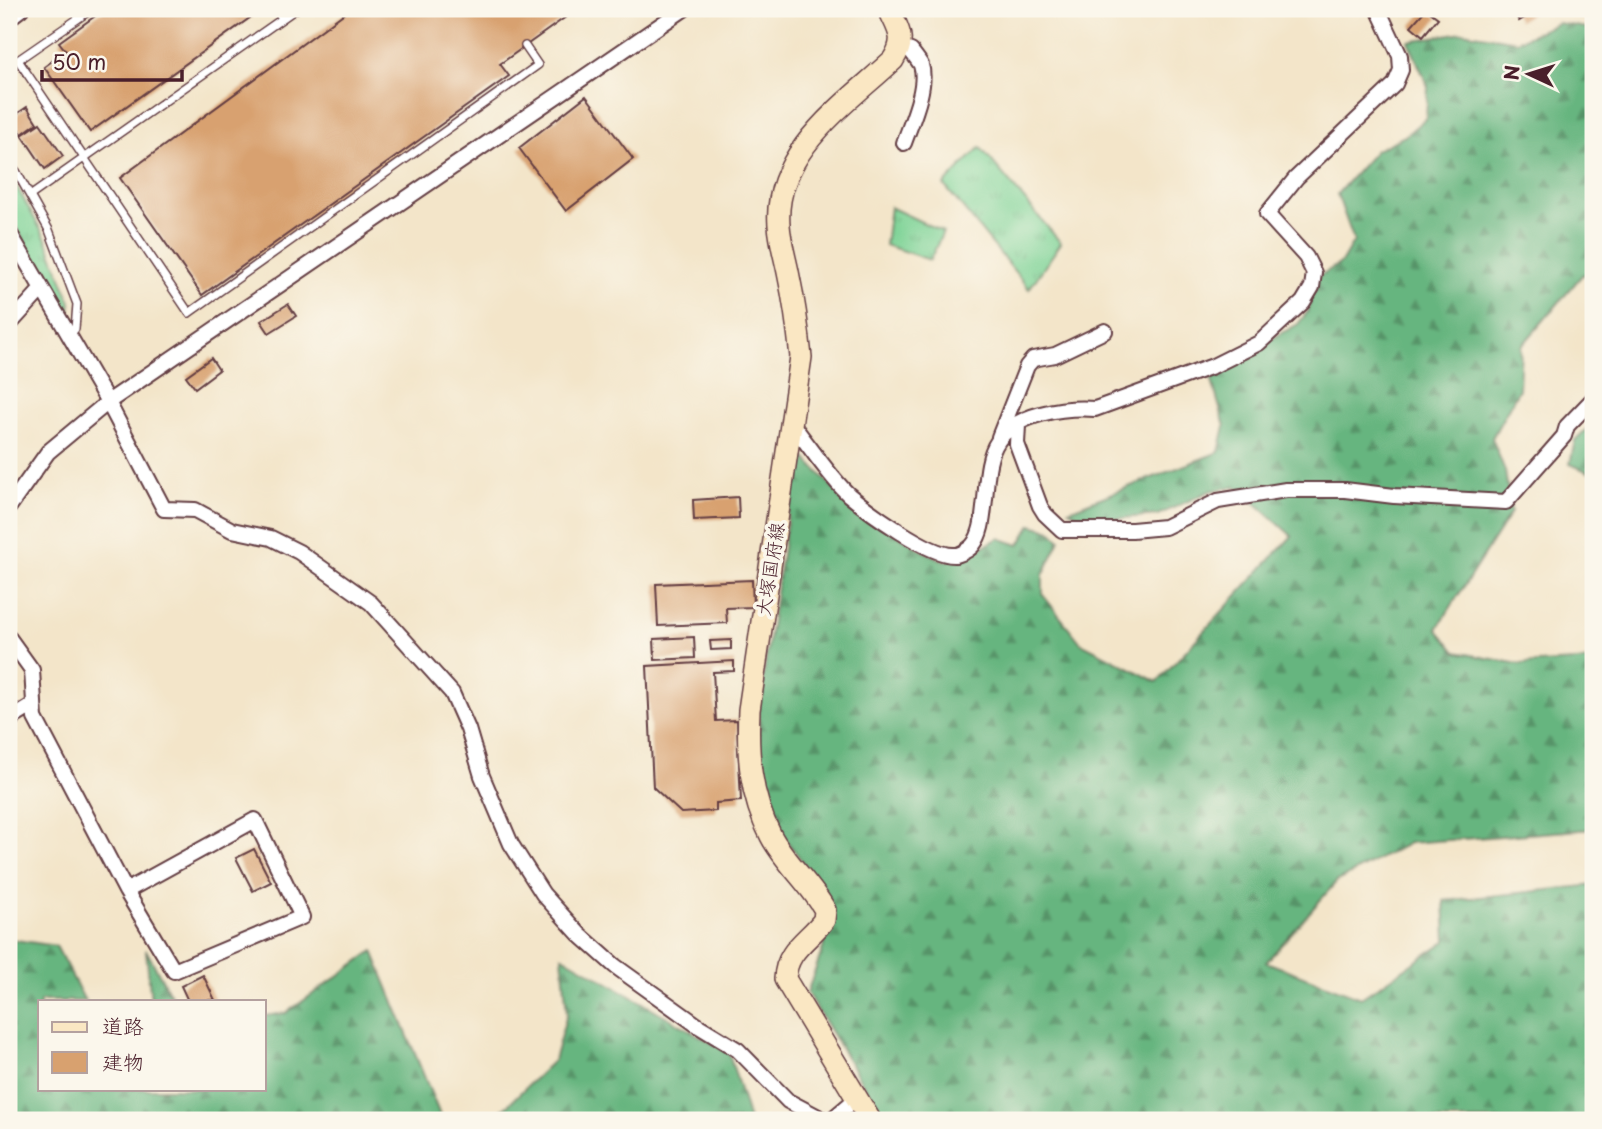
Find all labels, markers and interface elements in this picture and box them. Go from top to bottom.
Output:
scale bar [42,38,182,82]
north arrow [1494,38,1564,108]
text: 50 m [52,45,106,77]
text: N [1497,64,1526,81]
street label: 大塚国府線 [748,520,790,618]
legend [38,1000,266,1090]
text: 道路 [102,1009,144,1041]
text: 建物 [102,1045,144,1077]

